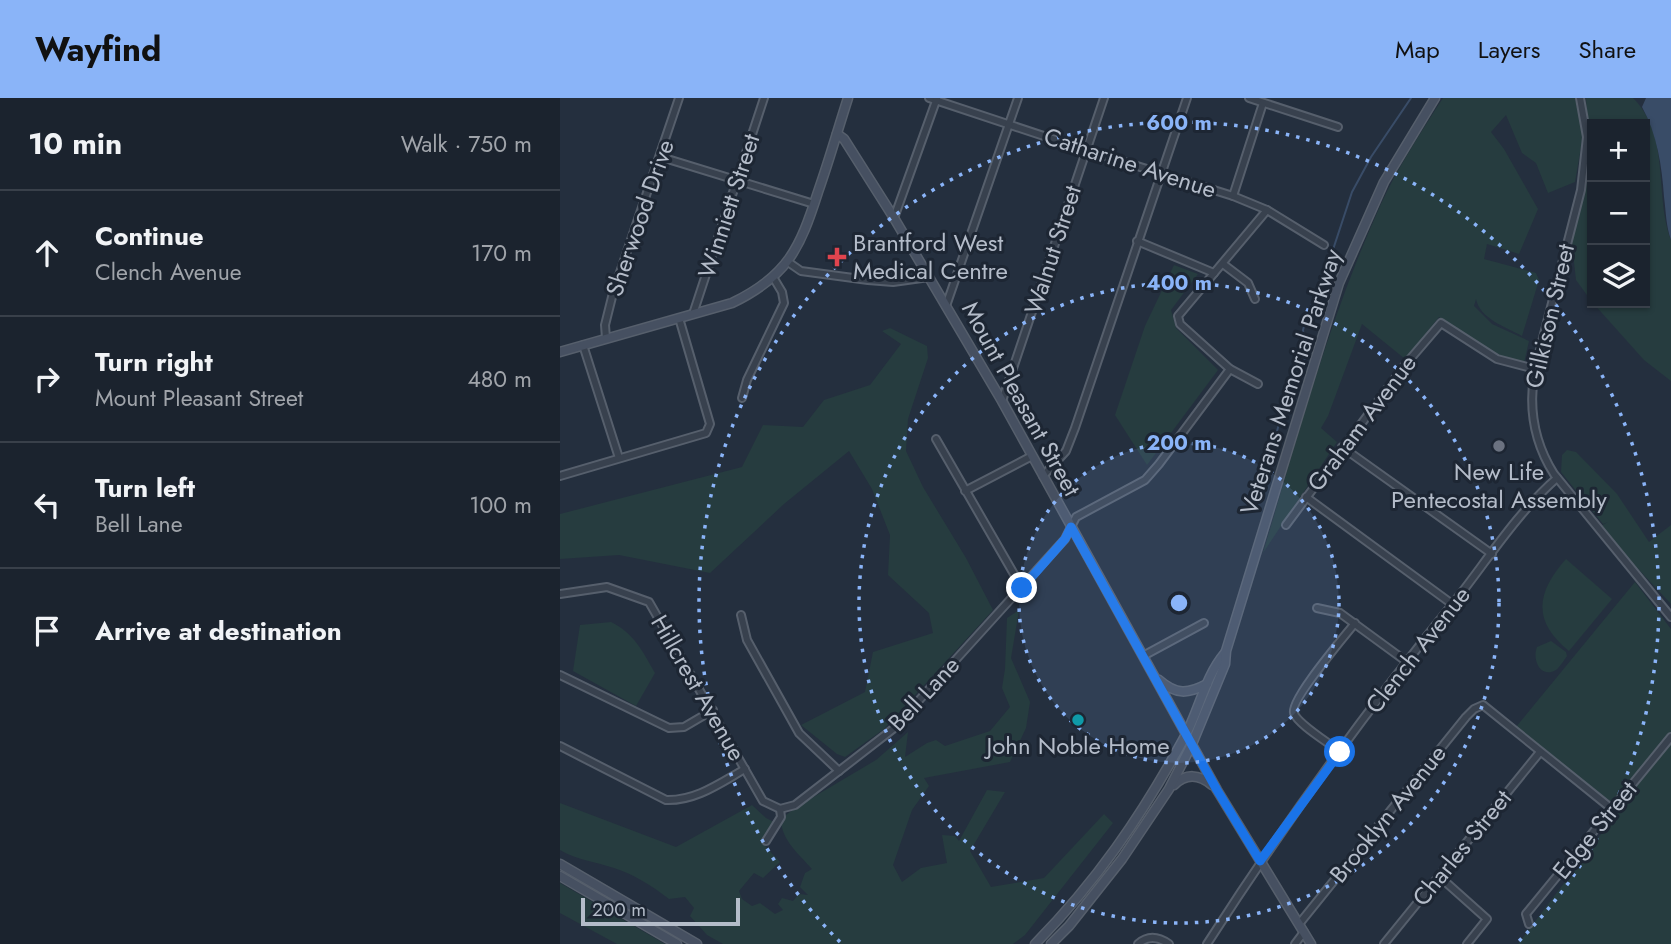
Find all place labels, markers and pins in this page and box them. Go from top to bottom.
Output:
place label: Brantford West Medical Centre [853,225,1008,288]
marker: Brantford West Medical Centre [827,247,847,267]
marker: New Life Pentecostal Assembly [1491,438,1507,454]
place label: New Life Pentecostal Assembly [1391,454,1607,517]
centre of rings [1167,591,1191,615]
marker: John Noble Home [1070,712,1086,728]
place label: John Noble Home [983,728,1170,763]

